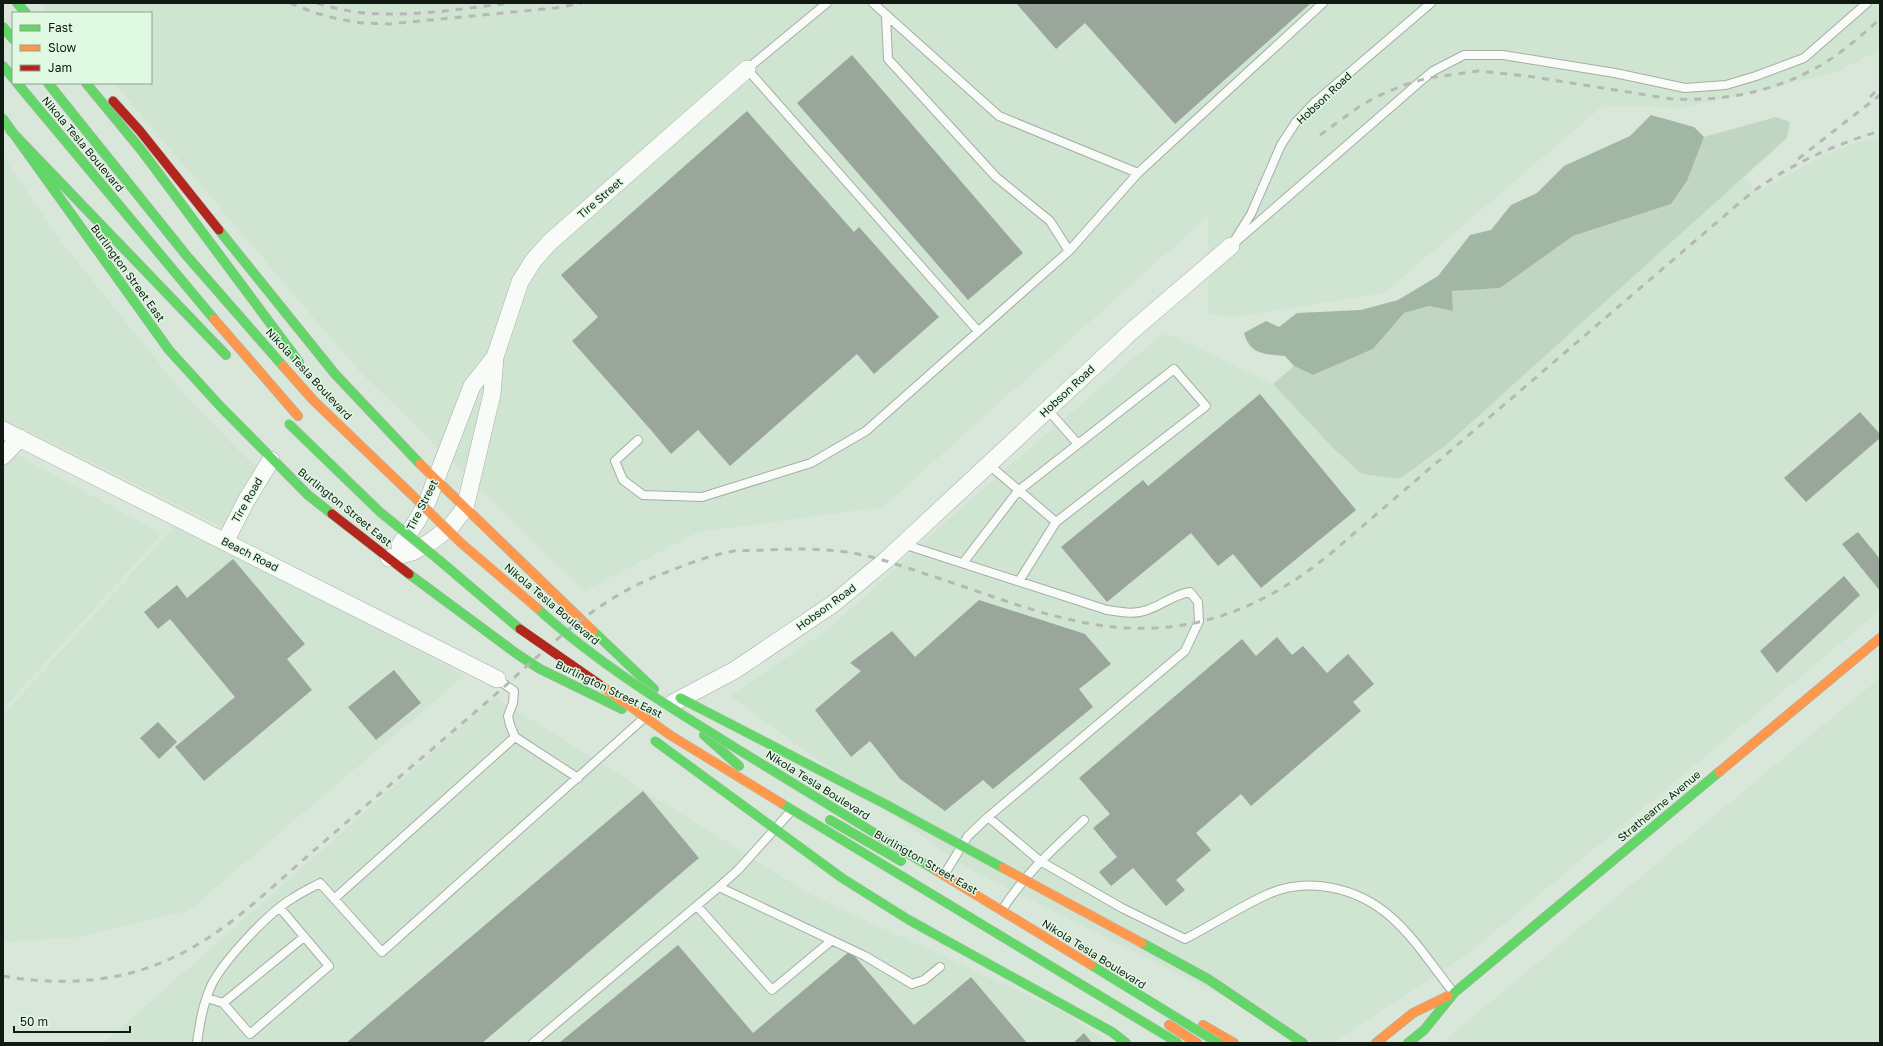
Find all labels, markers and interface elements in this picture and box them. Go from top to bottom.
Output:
legend [12,12,152,84]
text: Fast [48,20,73,35]
text: Slow [48,40,76,55]
text: Jam [48,60,72,75]
street label: Hobson Road [1293,69,1354,126]
street label: Nikola Tesla Boulevard [40,93,127,194]
street label: Tire Street [574,174,625,221]
street label: Burlington Street East [89,221,168,324]
street label: Nikola Tesla Boulevard [264,325,355,422]
street label: Hobson Road [1036,362,1097,419]
street label: Burlington Street East [296,465,395,549]
street label: Tire Road [228,475,265,525]
street label: Tire Street [403,477,440,533]
street label: Beach Road [219,534,281,574]
street label: Nikola Tesla Boulevard [502,560,603,647]
street label: Hobson Road [793,581,858,633]
street label: Burlington Street East [554,657,665,720]
street label: Nikola Tesla Boulevard [764,747,873,822]
street label: Strathearne Avenue [1615,767,1703,844]
street label: Burlington Street East [872,827,980,896]
street label: Nikola Tesla Boulevard [1040,916,1149,991]
scale bar [14,1008,130,1034]
text: 50 m [20,1014,48,1029]

